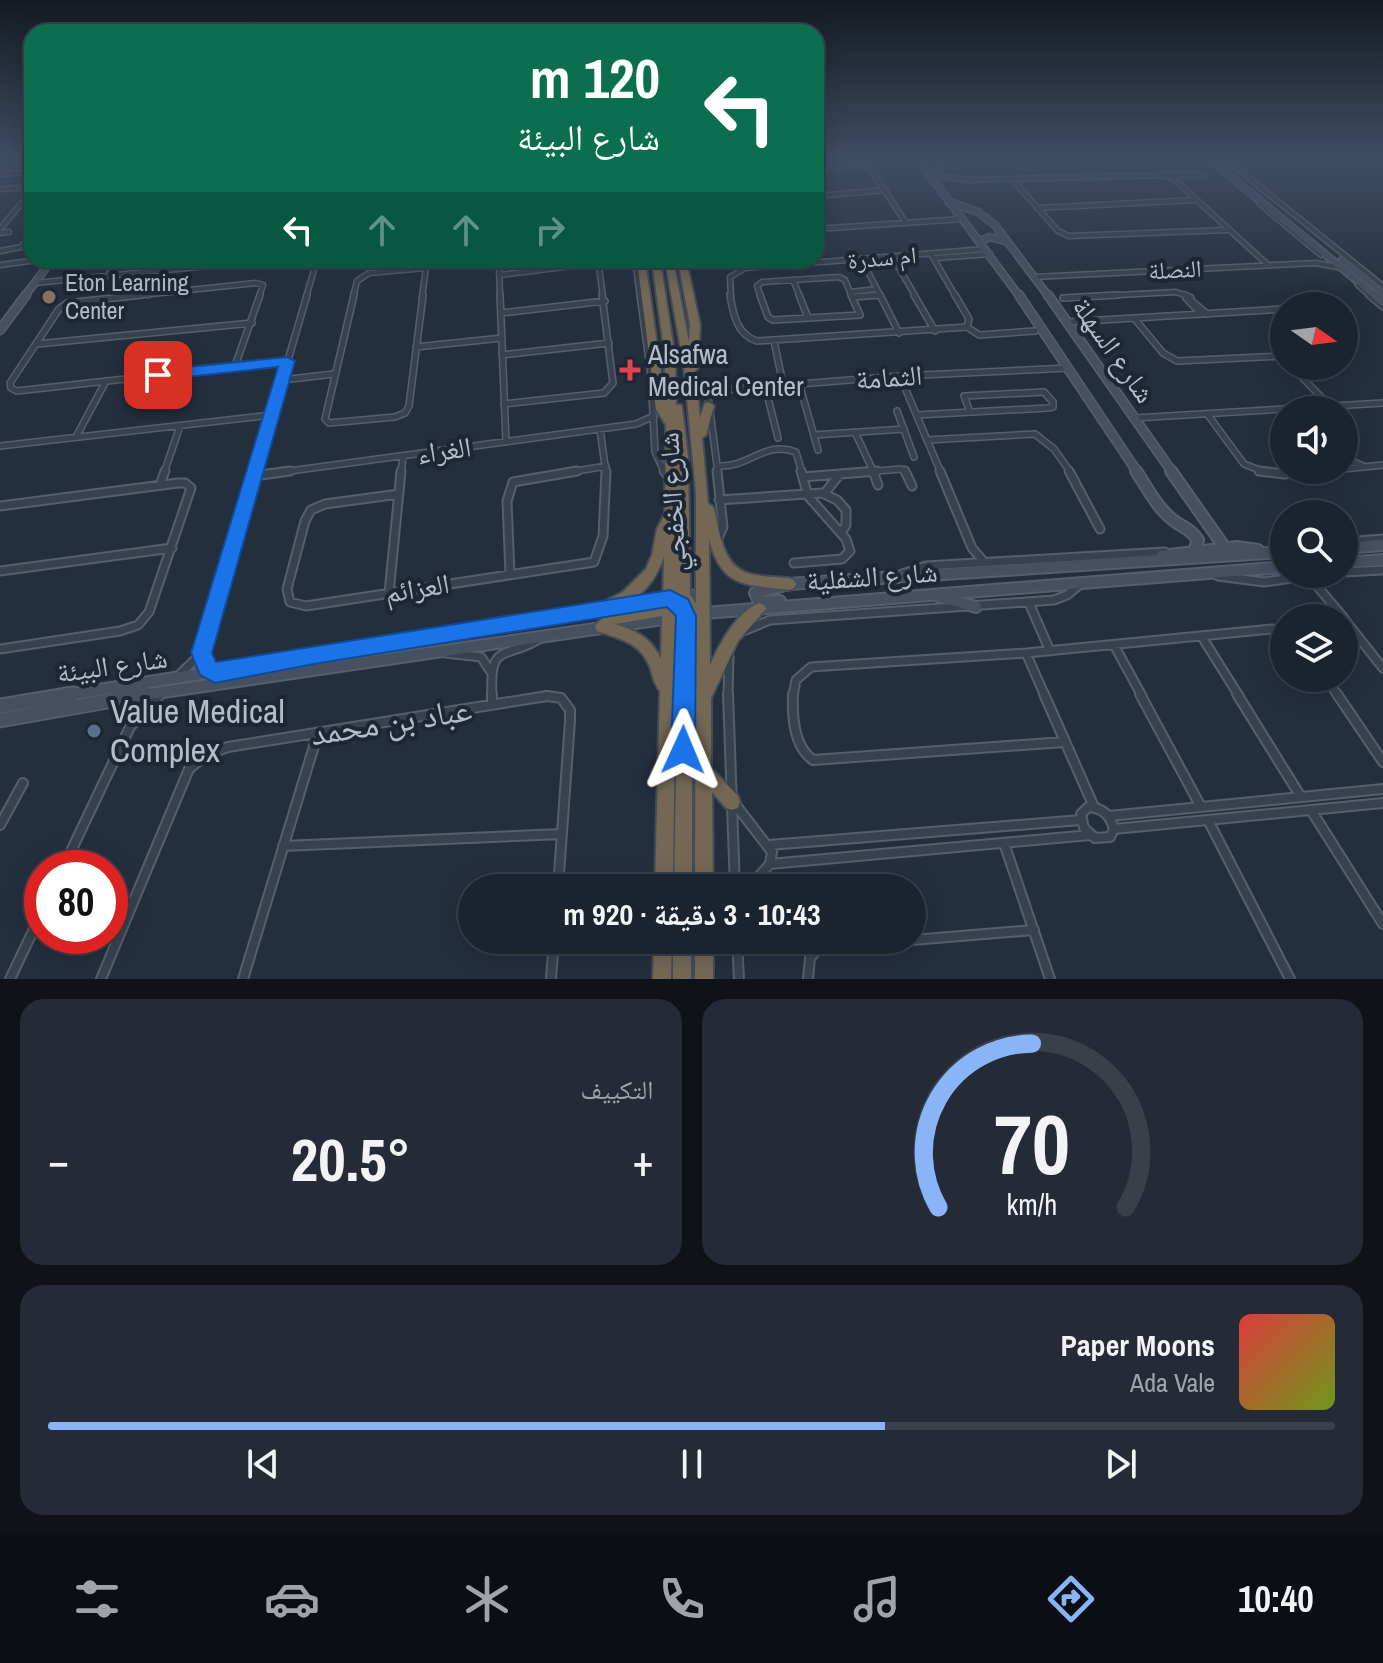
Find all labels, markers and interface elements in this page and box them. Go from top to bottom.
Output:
text: 120 m [530,40,660,115]
icon: left [688,56,792,160]
text: شارع البيئة [517,113,660,161]
icon: left [276,208,320,252]
icon: ahead [360,208,404,252]
icon: ahead [444,208,488,252]
icon: right [528,208,572,252]
street label: ام سدرة [846,238,918,277]
street label: النصلة [1148,252,1202,286]
place label: Eton Learning Center [65,266,189,326]
marker: Eton Learning Center [40,288,58,306]
street label: شارع السهلة [1064,290,1164,410]
north arrow [1270,292,1358,380]
map controls [1270,292,1358,692]
place label: Alsafwa Medical Center [647,335,804,405]
pin [124,341,192,409]
icon: arrive [136,353,180,397]
street label: الثمامة [854,356,924,398]
marker: Alsafwa Medical Center [619,359,641,381]
button: sound [1270,396,1358,484]
street label: الغراء [414,427,474,473]
street label: شارع الخفجي [649,431,699,573]
button: search [1270,500,1358,588]
street label: شارع الشفلية [805,552,939,600]
street label: العزائم [382,564,452,612]
button: layers [1270,604,1358,692]
street label: شارع البيئة [54,638,170,692]
street label: عباد بن محمد [307,686,475,756]
place label: Value Medical Complex [110,688,285,773]
position arrow [641,708,725,792]
marker: Value Medical Complex [85,722,103,740]
speed limit sign: 80 [24,850,128,954]
text: 10:43 · 3 دقيقة · 920 m [563,894,821,934]
text: التكييف [581,1072,654,1107]
text: 70 [994,1088,1070,1200]
text: 20.5° [291,1119,411,1200]
text: − [48,1130,69,1190]
text: + [632,1130,653,1190]
text: km/h [1007,1185,1058,1224]
text: Paper Moons [1061,1325,1215,1365]
text: Ada Vale [1130,1365,1215,1400]
icon: previous [241,1442,285,1486]
icon: pause [670,1442,714,1486]
icon: next [1099,1442,1143,1486]
icon: filters [69,1571,125,1627]
icon: car [264,1571,320,1627]
icon: climate [459,1571,515,1627]
icon: phone [654,1571,710,1627]
icon: music [849,1571,905,1627]
icon: directions [1043,1571,1099,1627]
text: 10:40 [1238,1575,1314,1623]

